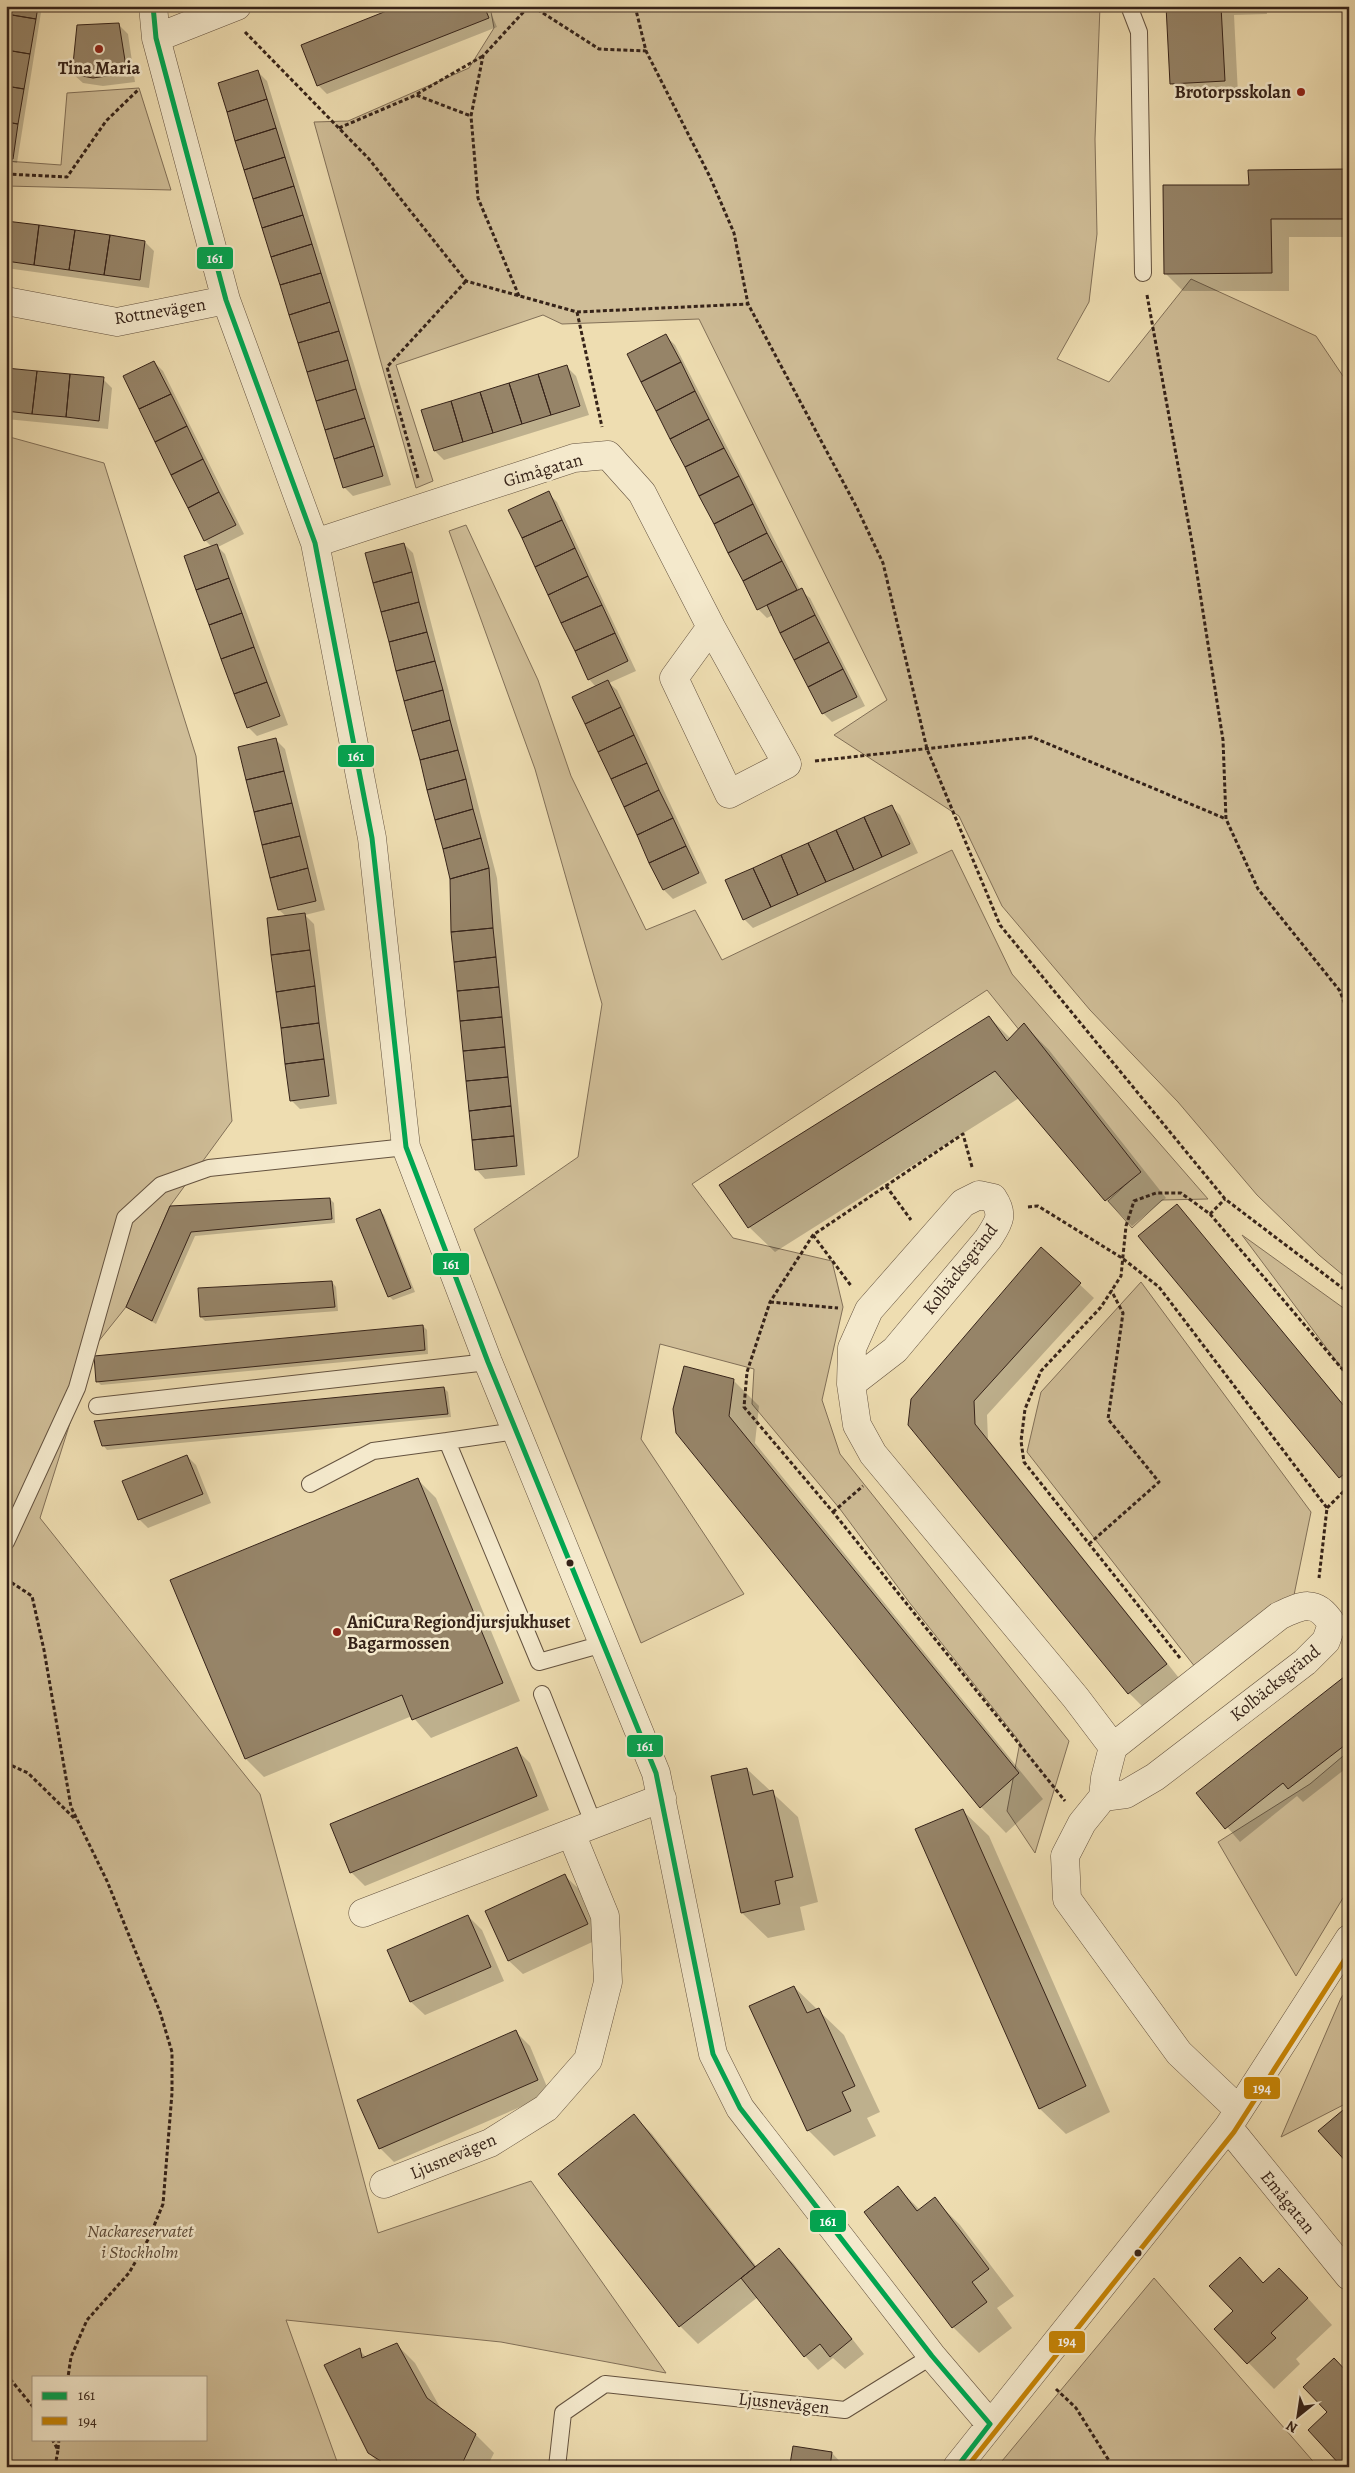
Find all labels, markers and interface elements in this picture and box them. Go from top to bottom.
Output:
marker: Tina Maria [93,43,105,55]
place label: Tina Maria [58,56,140,80]
place label: Brotorpsskolan [1174,80,1291,104]
marker: Brotorpsskolan [1295,86,1307,98]
line badge: 161 [196,246,234,270]
text: 161 [207,249,223,268]
street label: Rottnevägen [113,292,208,330]
street label: Gimågatan [501,447,586,493]
line badge: 161 [337,744,375,768]
text: 161 [348,747,364,766]
street label: Kolbäcksgränd [917,1218,1003,1319]
line badge: 161 [432,1252,470,1276]
text: 161 [443,1255,459,1274]
unlabelled marker [565,1558,575,1568]
place label: AniCura Regiondjursjukhuset Bagarmossen [346,1610,571,1655]
marker: AniCura Regiondjursjukhuset Bagarmossen [331,1626,343,1638]
street label: Kolbäcksgränd [1225,1639,1325,1727]
line badge: 161 [626,1734,664,1758]
text: 161 [637,1737,653,1756]
line badge: 194 [1243,2076,1281,2100]
text: 194 [1253,2079,1271,2098]
street label: Ljusnevägen [406,2127,500,2185]
street label: Emågatan [1255,2165,1321,2239]
line badge: 161 [809,2209,847,2233]
text: 161 [820,2212,836,2231]
park label: Nackareservatet i Stockholm [87,2219,194,2264]
unlabelled marker [1133,2248,1143,2258]
line badge: 194 [1048,2330,1086,2354]
text: 194 [1058,2332,1076,2351]
legend [32,2376,208,2440]
text: 161 [78,2385,95,2405]
street label: Ljusnevägen [737,2386,831,2420]
north arrow [1272,2390,1322,2440]
text: 194 [78,2411,97,2431]
text: N [1283,2416,1301,2438]

